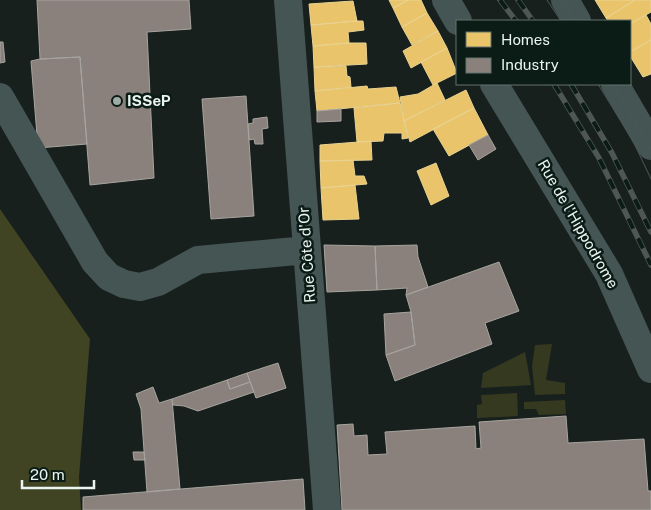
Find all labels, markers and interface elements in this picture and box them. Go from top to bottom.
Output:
legend [456,20,631,85]
text: Homes [501,31,550,48]
text: Industry [501,56,559,73]
place label: ISSeP [127,92,171,109]
marker: ISSeP [111,95,123,107]
street label: Rue de l'Hippodrome [535,156,622,291]
street label: Rue Côte d'Or [295,206,318,304]
scale bar [22,458,95,490]
text: 20 m [30,466,65,483]

